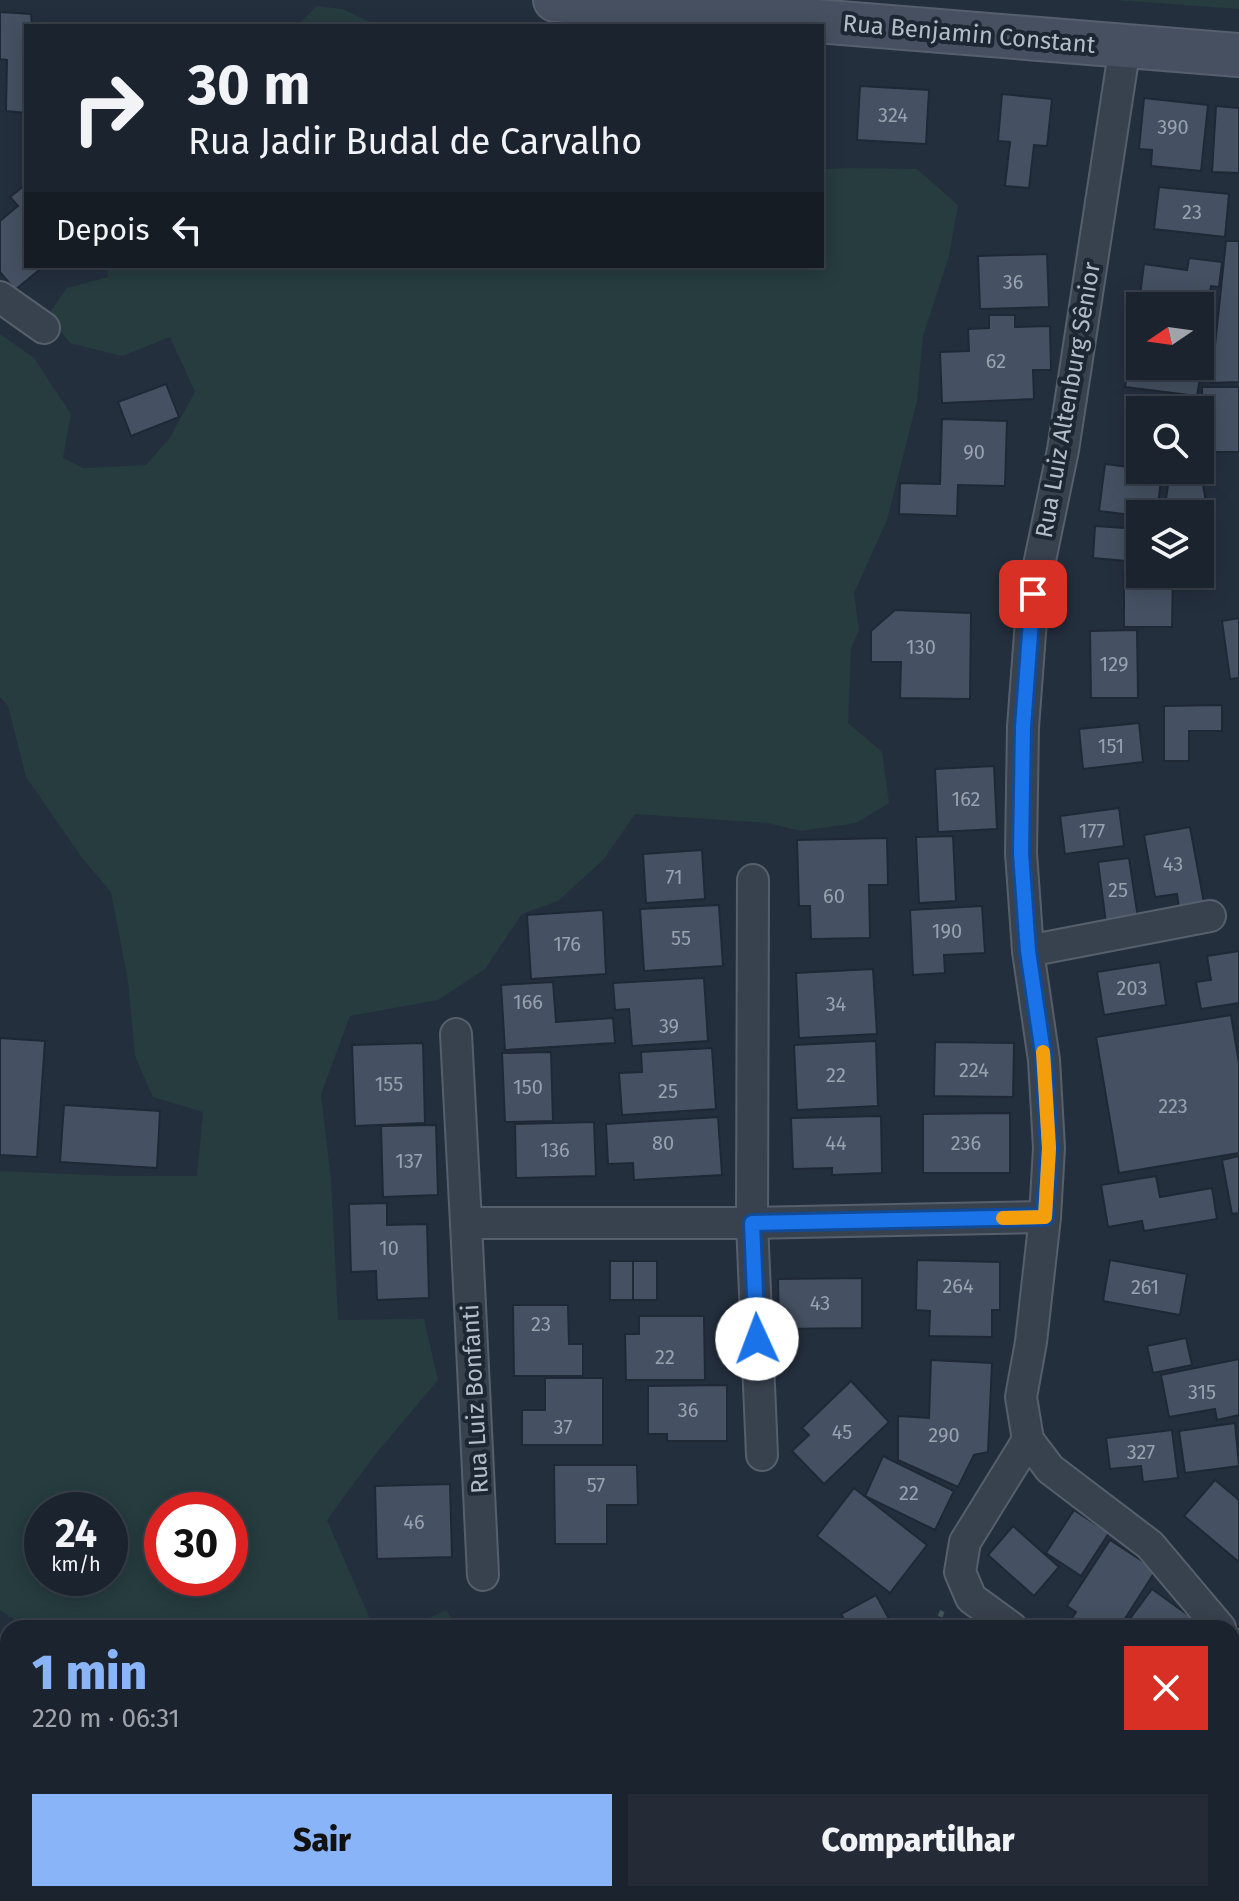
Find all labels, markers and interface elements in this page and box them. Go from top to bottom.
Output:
street label: Rua Benjamin Constant [841,9,1097,59]
text: 30 m [188,52,310,119]
icon: right [56,56,160,160]
house number: 324 [878,103,908,127]
house number: 390 [1157,115,1189,139]
text: Rua Jadir Budal de Carvalho [188,120,642,164]
house number: 23 [1182,200,1202,224]
icon: left [165,208,209,252]
text: Depois [56,212,149,248]
street label: Rua Luiz Altenburg Sênior [1030,259,1106,540]
house number: 36 [1003,270,1023,294]
north arrow [1126,292,1214,380]
map controls [1126,292,1214,588]
house number: 62 [986,349,1006,373]
button: search [1126,396,1214,484]
house number: 90 [963,440,985,464]
button: layers [1126,500,1214,588]
pin [999,560,1067,628]
icon: arrive [1011,572,1055,616]
house number: 130 [906,635,936,659]
house number: 129 [1100,652,1128,676]
house number: 151 [1098,734,1124,758]
house number: 162 [952,787,980,811]
house number: 177 [1079,819,1105,843]
house number: 43 [1163,852,1183,876]
house number: 71 [665,865,683,889]
house number: 25 [1108,878,1128,902]
house number: 60 [823,884,845,908]
house number: 190 [932,919,962,943]
house number: 55 [671,926,691,950]
house number: 176 [553,932,581,956]
house number: 203 [1117,976,1147,1000]
house number: 166 [513,990,543,1014]
house number: 34 [826,992,847,1016]
house number: 39 [659,1014,679,1038]
house number: 224 [959,1058,989,1082]
house number: 22 [826,1063,846,1087]
house number: 155 [375,1072,403,1096]
house number: 150 [513,1075,543,1099]
house number: 25 [658,1079,678,1103]
house number: 223 [1158,1094,1188,1118]
house number: 80 [652,1131,674,1155]
house number: 44 [825,1131,847,1155]
house number: 236 [951,1131,981,1155]
house number: 136 [540,1138,570,1162]
house number: 137 [395,1149,423,1173]
house number: 10 [379,1236,399,1260]
house number: 264 [942,1274,974,1298]
house number: 261 [1131,1275,1159,1299]
house number: 43 [810,1291,830,1315]
position arrow [715,1297,799,1381]
street label: Rua Luiz Bonfanti [456,1303,494,1495]
house number: 23 [531,1312,551,1336]
house number: 22 [655,1345,675,1369]
house number: 315 [1188,1380,1216,1404]
house number: 36 [678,1398,698,1422]
house number: 37 [554,1415,572,1439]
house number: 45 [832,1420,852,1444]
house number: 290 [928,1423,960,1447]
house number: 327 [1127,1440,1155,1464]
house number: 57 [587,1473,605,1497]
house number: 22 [899,1481,919,1505]
speed limit sign: 30 [144,1492,248,1596]
text: 24 [55,1510,97,1558]
house number: 46 [403,1510,425,1534]
text: km/h [51,1552,101,1576]
text: 1 min [32,1644,147,1702]
button: close [1124,1646,1208,1730]
text: 220 m · 06:31 [32,1703,180,1734]
button: Sair [32,1794,612,1886]
button: Compartilhar [628,1794,1208,1886]

